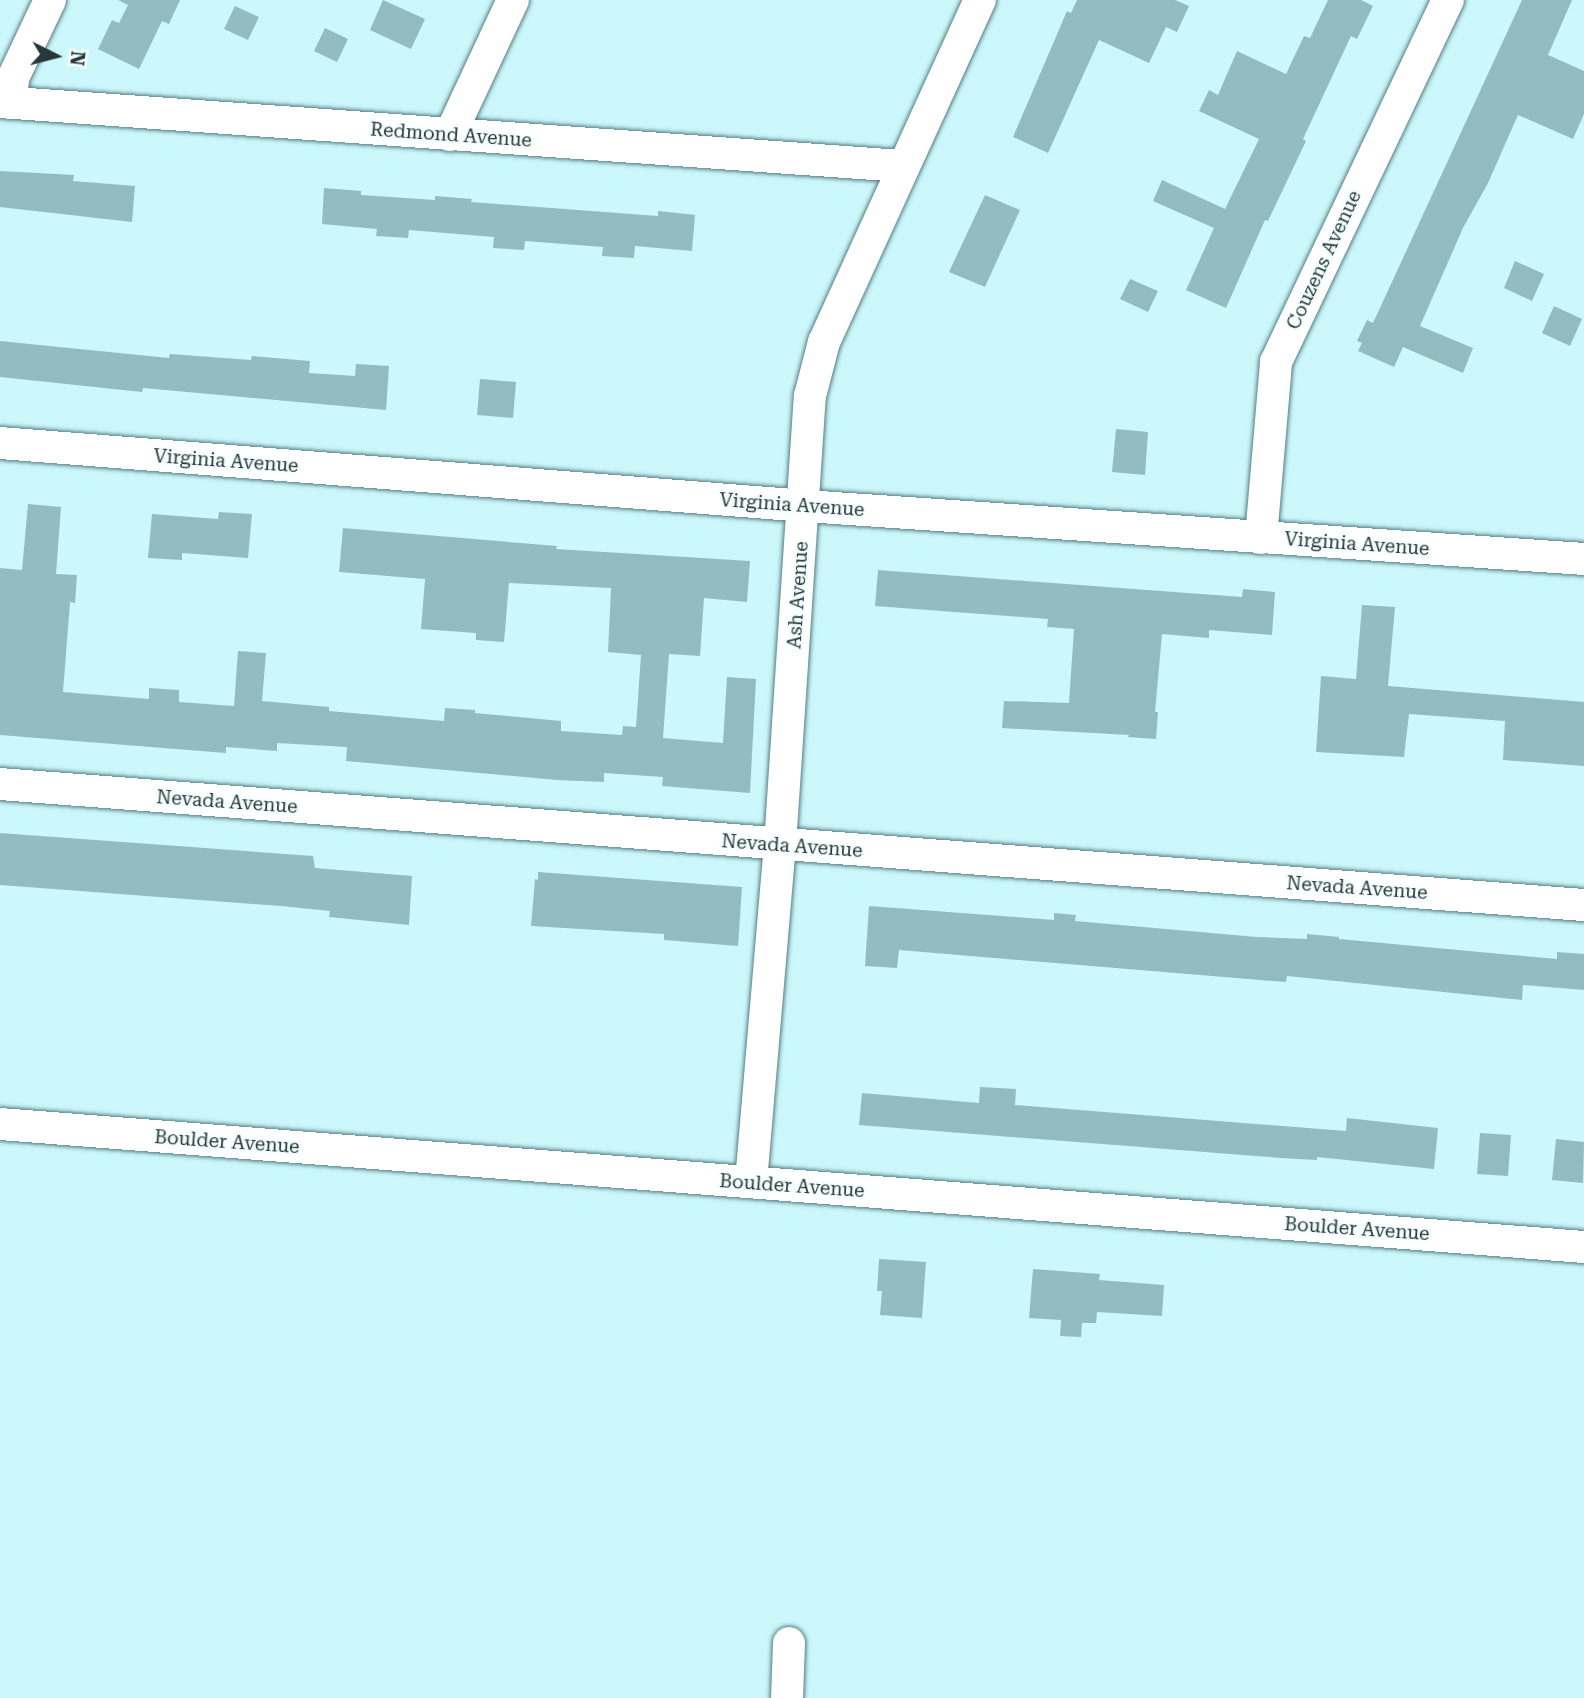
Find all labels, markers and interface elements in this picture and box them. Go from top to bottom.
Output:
north arrow [21,21,91,91]
text: N [65,50,90,67]
street label: Redmond Avenue [369,118,533,152]
street label: Couzens Avenue [1282,187,1366,333]
street label: Virginia Avenue [153,445,299,477]
street label: Virginia Avenue [719,489,865,521]
street label: Virginia Avenue [1284,528,1430,560]
street label: Ash Avenue [783,540,813,650]
street label: Nevada Avenue [156,786,298,818]
street label: Nevada Avenue [721,830,863,862]
street label: Nevada Avenue [1286,872,1428,904]
street label: Boulder Avenue [154,1126,300,1158]
street label: Boulder Avenue [719,1170,865,1202]
street label: Boulder Avenue [1284,1213,1430,1245]

